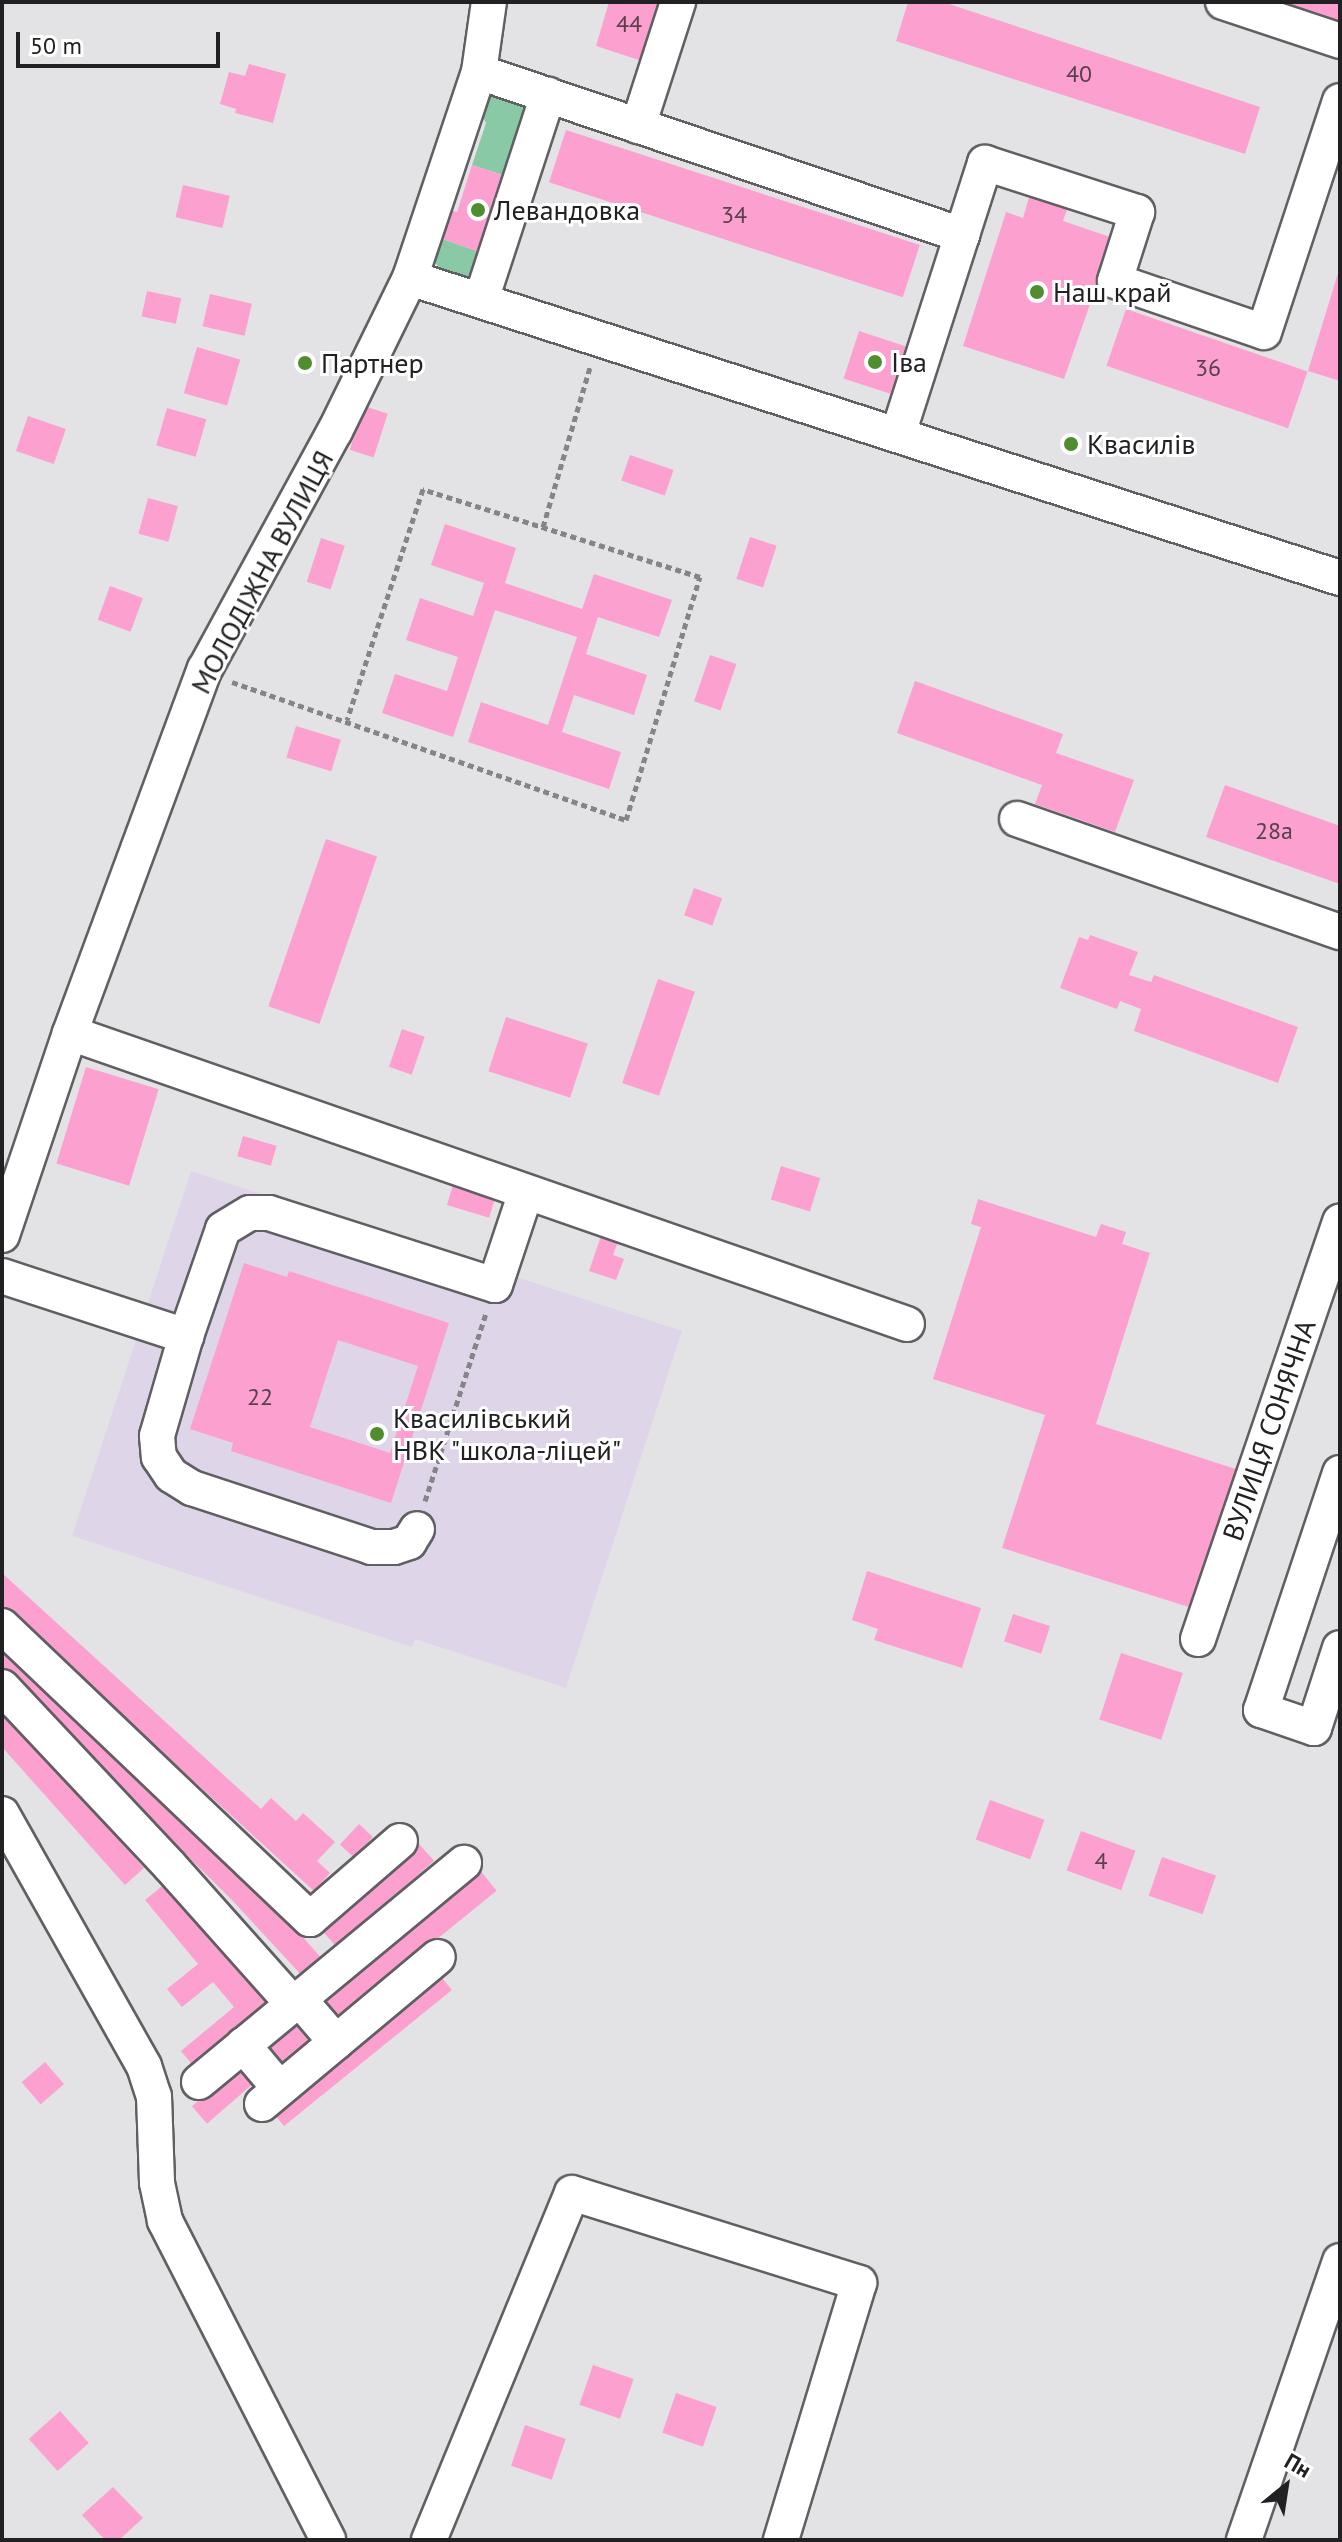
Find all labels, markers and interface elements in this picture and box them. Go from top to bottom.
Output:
house number: 44 [616,10,642,38]
scale bar [20,16,224,66]
text: 50 m [30,30,82,61]
house number: 40 [1066,60,1092,88]
place label: Левандовка [494,193,640,227]
marker: Левандовка [469,201,487,219]
house number: 34 [721,201,747,229]
place label: Наш край [1053,275,1171,309]
marker: Наш край [1028,283,1046,301]
place label: Іва [891,345,927,379]
place label: Партнер [321,346,424,380]
marker: Іва [866,353,884,371]
marker: Партнер [296,354,314,372]
house number: 36 [1195,354,1221,382]
place label: Квасилів [1087,427,1195,461]
marker: Квасилів [1062,435,1080,453]
street label: МОЛОДІЖНА ВУЛИЦЯ [183,444,341,700]
house number: 28а [1255,817,1293,845]
street label: ВУЛИЦЯ СОНЯЧНА [1215,1315,1323,1545]
house number: 22 [247,1383,273,1411]
place label: Квасилівський НВК "школа-ліцей" [393,1401,623,1467]
marker: Квасилівський НВК "школа-ліцей" [368,1425,386,1443]
house number: 4 [1094,1847,1108,1875]
north arrow [1246,2446,1326,2526]
text: Пн [1280,2447,1316,2484]

